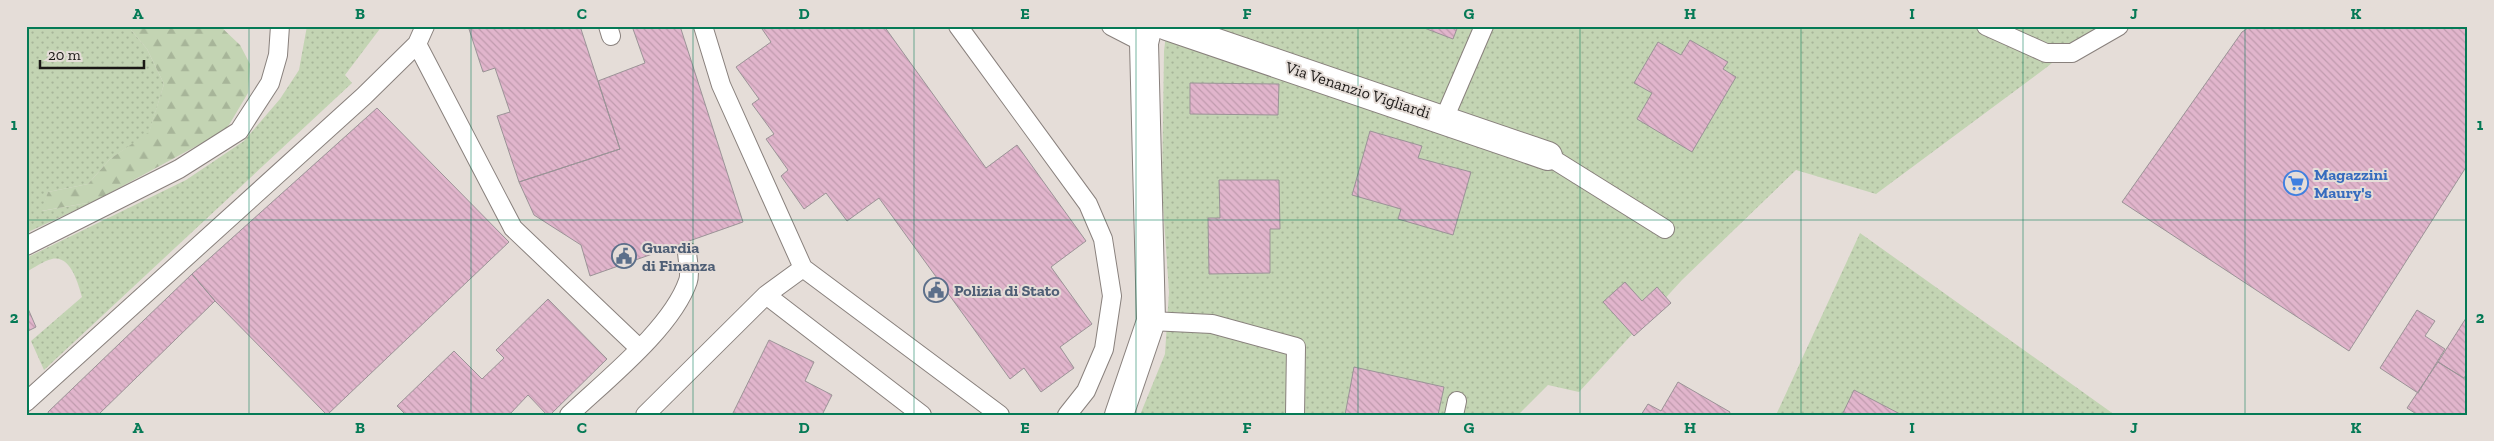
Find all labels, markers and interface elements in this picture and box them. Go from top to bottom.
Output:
text: A [133,4,144,23]
text: B [355,4,365,23]
text: C [577,4,587,23]
text: D [798,4,810,23]
text: E [1020,4,1030,23]
text: F [1242,4,1252,23]
text: G [1464,4,1475,23]
text: H [1684,4,1696,23]
text: I [1909,4,1915,23]
text: J [2130,4,2138,23]
text: K [2351,4,2362,23]
scale bar [40,38,144,70]
text: 20 m [48,46,81,64]
street label: Via Venanzio Vigliardi [1282,57,1433,123]
text: 1 [11,115,18,134]
text: 1 [2477,115,2484,134]
place label: Magazzini Maury's [2314,165,2388,202]
supermarket icon: Magazzini Maury's [2283,170,2309,196]
place label: Guardia di Finanza [642,238,716,275]
public building icon: Guardia di Finanza [611,243,637,269]
public building icon: Polizia di Stato [923,277,949,303]
place label: Polizia di Stato [954,281,1060,300]
text: 2 [10,308,19,327]
text: 2 [2476,308,2485,327]
text: A [133,418,144,437]
text: B [355,418,365,437]
text: C [577,418,587,437]
text: D [798,418,810,437]
text: E [1020,418,1030,437]
text: F [1242,418,1252,437]
text: G [1464,418,1475,437]
text: H [1684,418,1696,437]
text: I [1909,418,1915,437]
text: J [2130,418,2138,437]
text: K [2351,418,2362,437]

